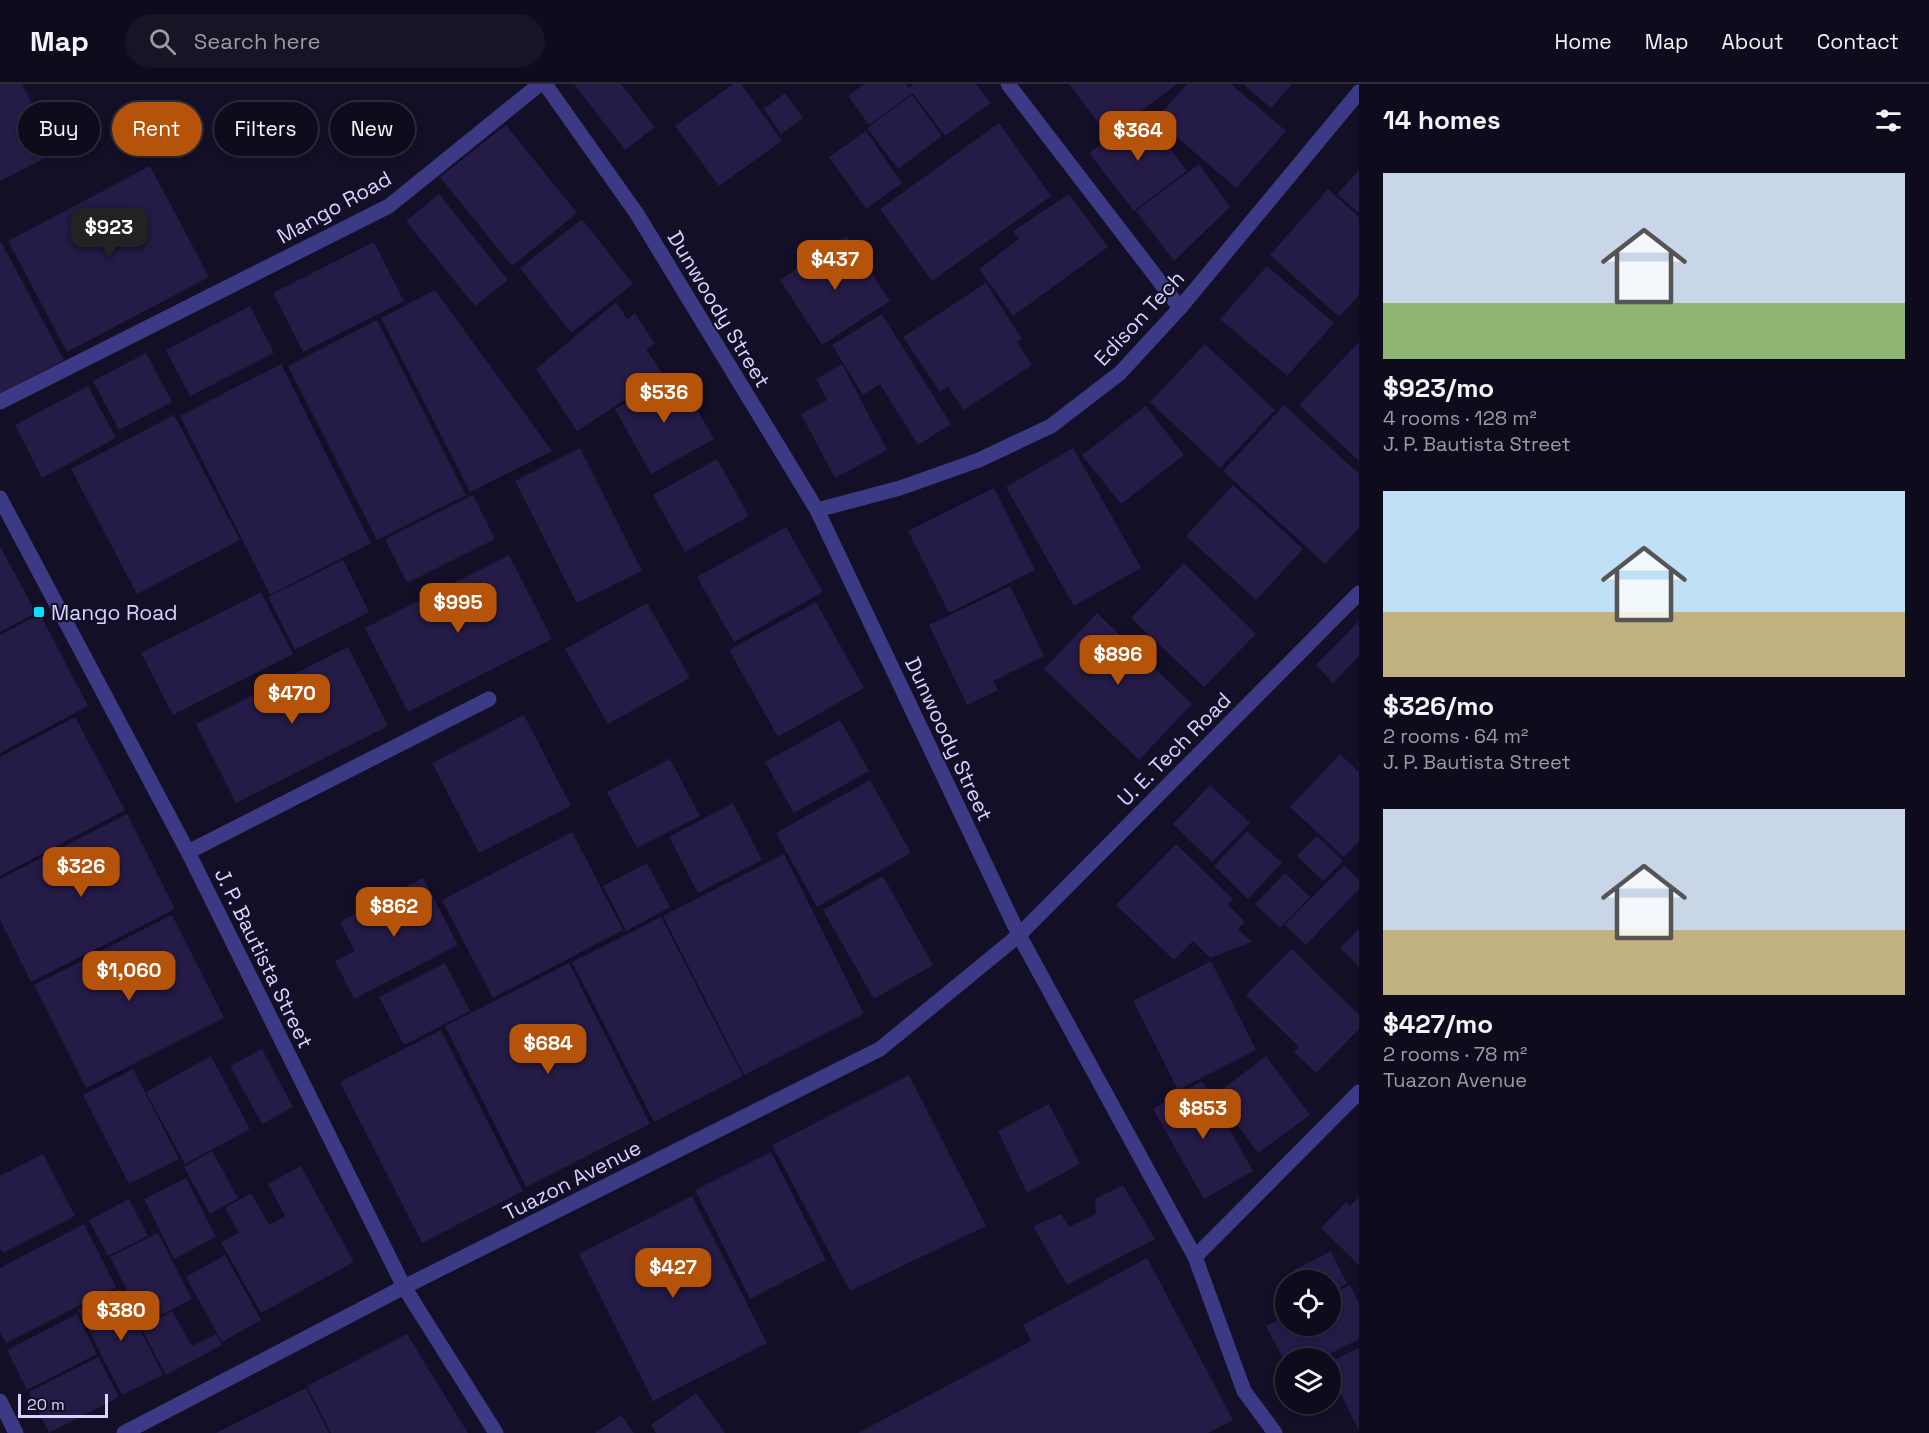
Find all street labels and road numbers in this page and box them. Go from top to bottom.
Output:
street label: Mango Road [272,165,396,249]
street label: Dunwoody Street [662,226,776,392]
street label: Edison Tech [1088,265,1190,371]
street label: Dunwoody Street [899,653,999,825]
street label: U. E. Tech Road [1111,686,1237,812]
street label: J. P. Bautista Street [209,864,319,1052]
street label: Tuazon Avenue [498,1134,646,1226]

